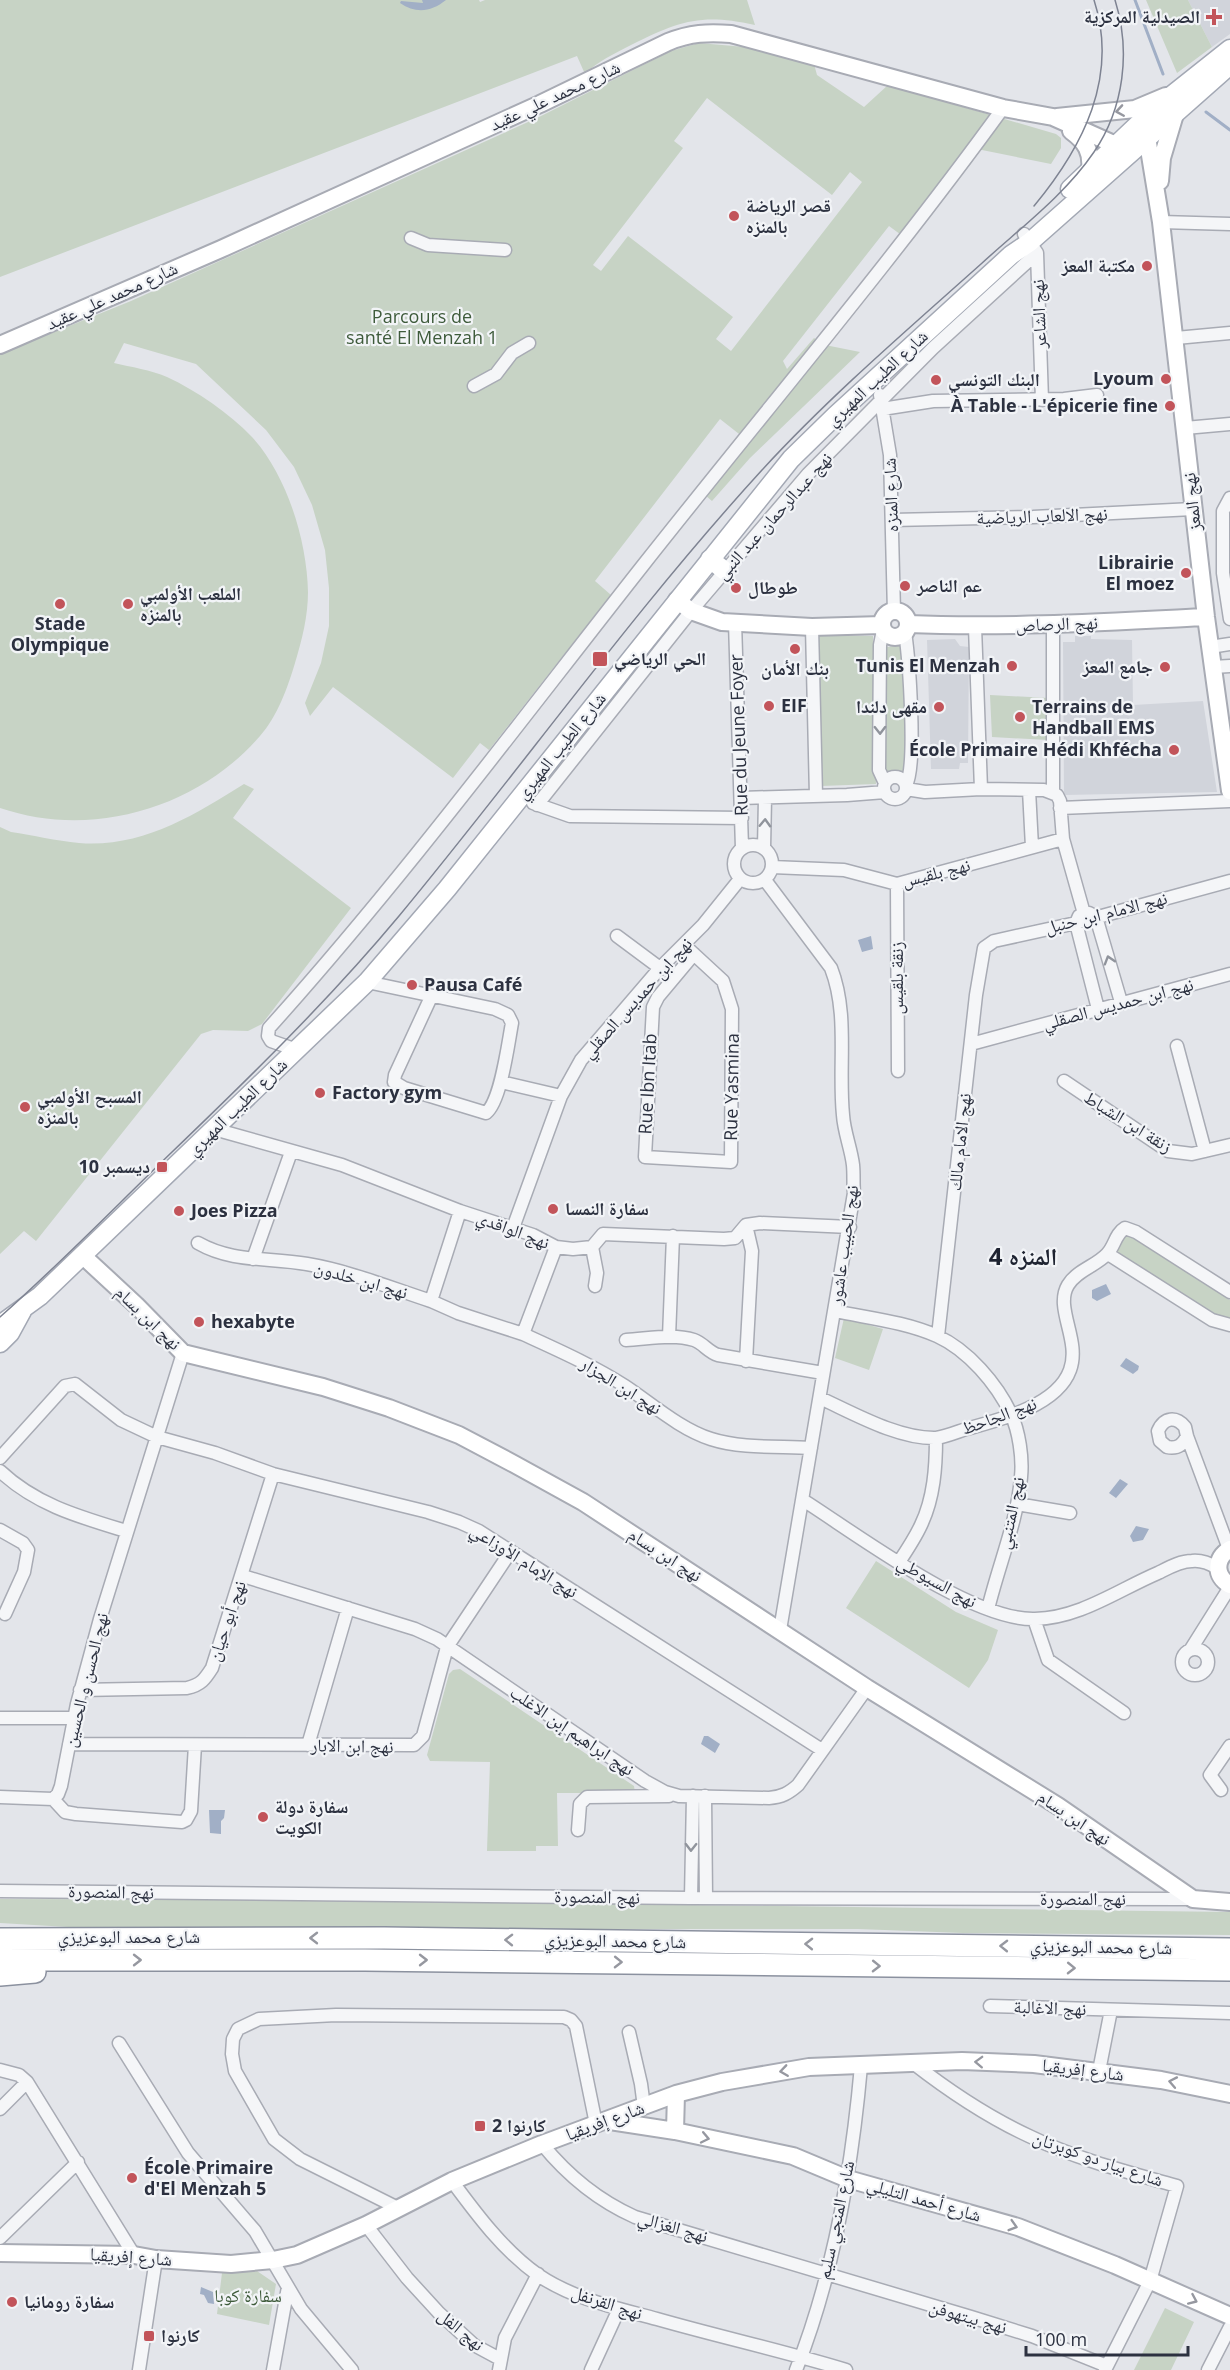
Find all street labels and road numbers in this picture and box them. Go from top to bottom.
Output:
street label: شارع محمد علي عقيد [485,54,625,139]
street label: شارع محمد علي عقيد [42,255,182,338]
street label: نهج الشاعر [1025,279,1052,350]
street label: شارع الطيب المهيري [820,324,935,433]
street label: نهج عبدالرحمان عبد النبي [709,446,840,587]
street label: شارع المنزه [877,457,903,533]
street label: نهج المعز [1176,471,1207,534]
street label: نهج الالعاب الرياضية [976,501,1108,530]
street label: نهج الرصاص [1015,610,1099,637]
street label: Rue du Jeune Foyer [723,653,753,816]
street label: شارع الطيب المهيري [510,687,614,806]
street label: نهج بلقيس [899,852,973,893]
street label: نهج الامام ابن حنبل [1042,885,1170,940]
street label: نهج ابن حمديس الصقلي [575,932,700,1065]
street label: زنقة بلقيس [884,942,908,1014]
street label: نهج ابن حمديس الصقلي [1040,971,1197,1038]
street label: Rue Ibn Itab [632,1033,662,1135]
street label: Rue Yasmina [718,1033,744,1141]
street label: شارع الطيب المهيري [181,1052,294,1163]
street label: زنقة ابن الشباط [1080,1085,1177,1158]
street label: نهج الامام مالك [942,1092,977,1192]
street label: نهج الحبيب عاشور [823,1183,864,1307]
street label: نهج الواقدي [472,1204,553,1257]
street label: نهج ابن خلدون [311,1254,411,1305]
street label: نهج ابن بسام [110,1280,187,1356]
street label: نهج ابن الجزار [575,1350,667,1420]
street label: نهج الجاحظ [958,1390,1040,1441]
street label: نهج المتنبي [991,1474,1033,1552]
street label: نهج الإمام الأوزاعي [464,1517,583,1606]
street label: نهج ابن بسام [624,1521,707,1588]
street label: نهج السيوطي [892,1549,982,1616]
street label: نهج أبو حيان [201,1577,252,1665]
street label: نهج الحسن و الحسين [57,1610,114,1750]
street label: نهج ابراهيم إبن الاغلب [505,1680,640,1782]
street label: نهج ابن الابار [309,1732,394,1759]
street label: نهج ابن بسام [1033,1784,1116,1851]
street label: نهج المنصورة [68,1878,154,1905]
street label: نهج المنصورة [554,1883,640,1910]
street label: نهج المنصورة [1040,1886,1126,1911]
street label: شارع محمد البوعزيزي [58,1924,200,1952]
street label: شارع محمد البوعزيزي [544,1927,686,1957]
street label: شارع محمد البوعزيزي [1030,1933,1172,1963]
street label: نهج الاغالبة [1013,1994,1087,2021]
street label: شارع إفريقيا [1041,2052,1125,2087]
street label: شارع إفريقيا [562,2095,648,2146]
street label: شارع بيار دو كوبرتان [1030,2124,1167,2192]
street label: شارع المنجي سليم [811,2158,863,2282]
street label: شارع أحمد التليلي [864,2171,984,2230]
street label: نهج الغزالي [634,2205,711,2251]
street label: شارع إفريقيا [89,2241,173,2272]
street label: نهج القرنفل [568,2279,646,2326]
street label: نهج بيتهوفن [926,2294,1010,2340]
street label: نهج الفل [433,2303,490,2357]

